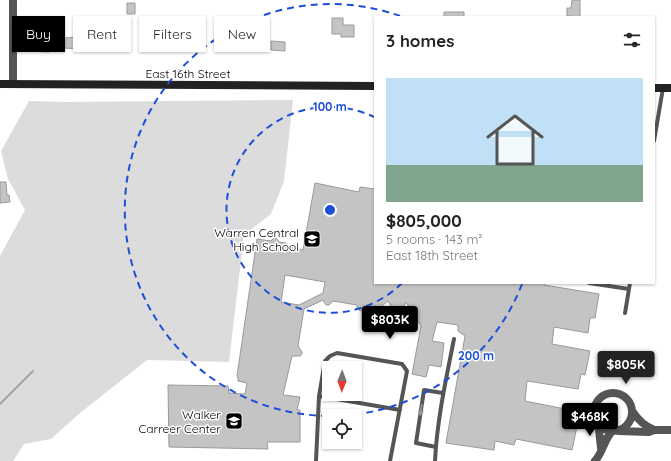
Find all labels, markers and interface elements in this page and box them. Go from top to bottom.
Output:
chip: Buy [12,16,65,52]
chip: Rent [73,16,131,52]
chip: Filters [139,16,206,52]
chip: New [214,16,270,52]
icon: filters [621,29,643,51]
text: 3 homes [386,30,454,51]
street label: East 16th Street [146,66,230,81]
text: 100 m [313,99,347,114]
icon: home [479,104,551,176]
centre of rings [323,203,337,217]
text: $805,000 [386,210,462,231]
place label: Warren Central High School [214,225,299,254]
school or university icon: Warren Central High School [302,229,322,249]
text: 5 rooms · 143 m² [386,231,482,247]
text: East 18th Street [386,247,478,263]
pin: $803K [362,306,418,340]
text: $803K [371,311,409,327]
text: 200 m [458,348,494,363]
pin: $805K [598,351,654,385]
text: $805K [607,356,645,372]
north arrow [322,361,362,401]
map controls [322,361,362,449]
pin: $468K [562,403,618,437]
one-way arrow [418,404,424,416]
place label: Walker Carreer Center [138,407,221,436]
text: $468K [571,408,609,424]
button: locate [322,409,362,449]
school or university icon: Walker Carreer Center [224,411,244,431]

